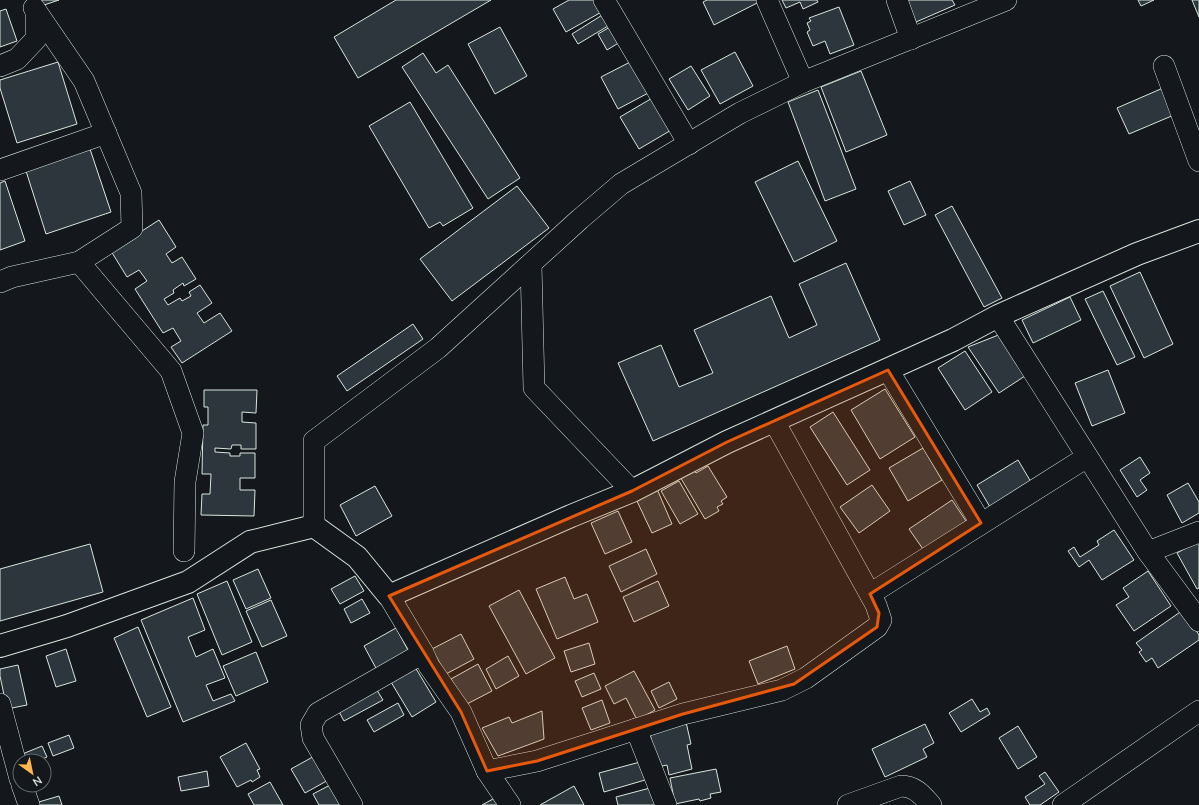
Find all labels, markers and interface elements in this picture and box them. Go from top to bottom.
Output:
north arrow [12,753,52,793]
text: N [30,773,45,790]

